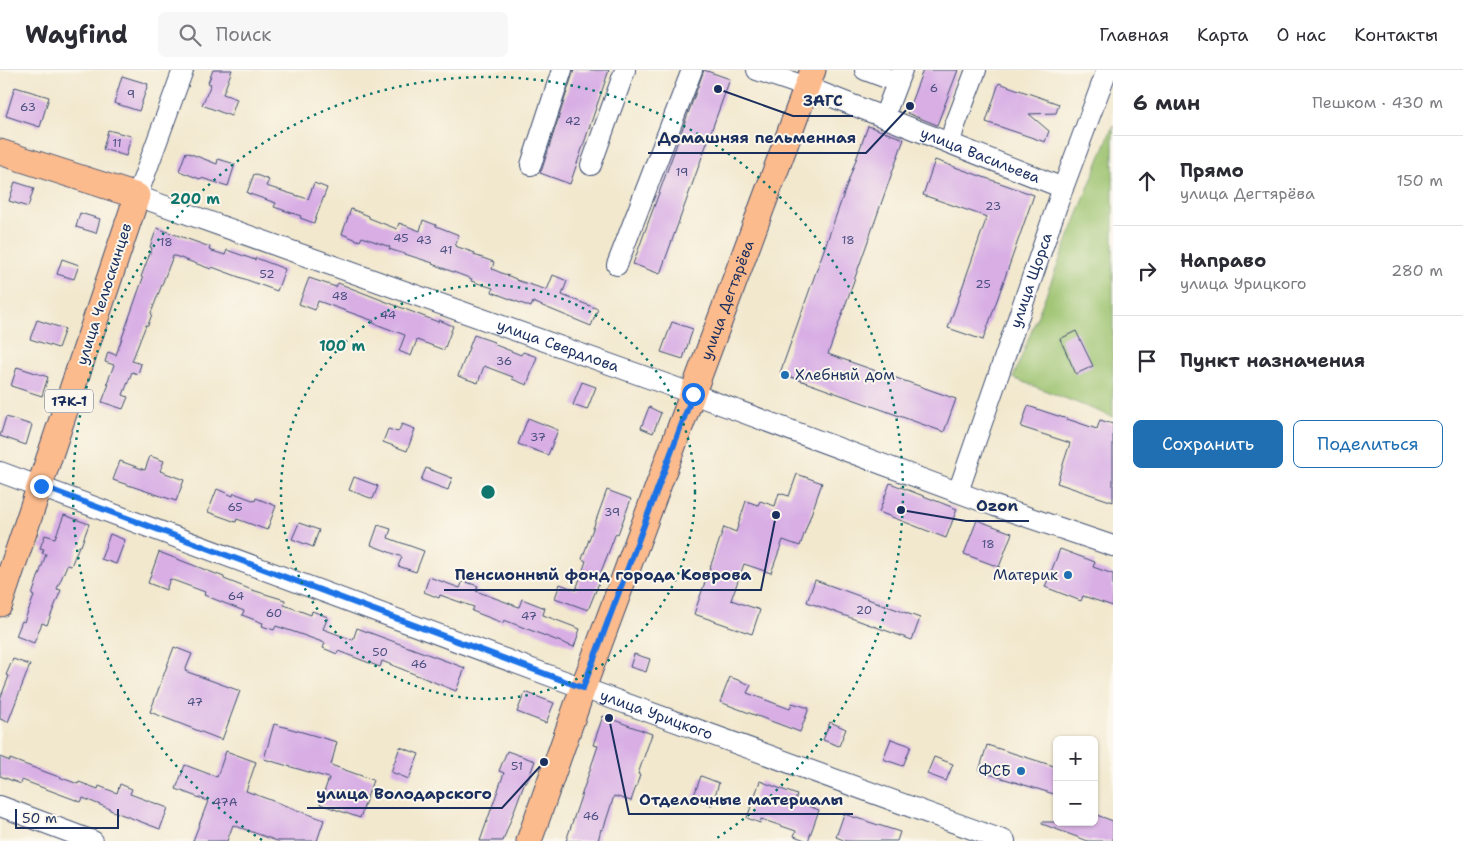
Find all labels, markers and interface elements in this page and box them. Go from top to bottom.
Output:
search box [158,12,508,57]
text: Wayfind [25,19,128,51]
icon: search [176,21,204,49]
text: Поиск [216,22,271,47]
text: Главная [1099,23,1169,47]
text: Карта [1197,23,1249,47]
text: О нас [1277,23,1326,47]
text: Контакты [1354,23,1438,47]
house number: 6 [930,80,938,96]
callout: ЗАГС [793,85,853,116]
house number: 9 [127,86,135,102]
text: 6 мин [1133,89,1200,117]
text: ЗАГС [803,90,843,111]
text: Пешком · 430 m [1312,92,1443,113]
house number: 63 [20,99,36,115]
house number: 42 [565,113,581,129]
callout: Домашняя пельменная [648,122,866,153]
street label: улица Васильева [917,123,1044,188]
text: Домашняя пельменная [658,127,856,148]
house number: 11 [112,135,122,151]
text: Прямо [1180,158,1244,183]
house number: 19 [676,164,688,180]
icon: ahead [1133,167,1161,195]
text: 150 m [1396,170,1443,191]
text: улица Дегтярёва [1180,183,1315,204]
text: 200 m [170,189,220,209]
house number: 23 [985,198,1001,214]
street label: улица Челюскинцев [72,220,136,367]
street label: улица Щорса [1005,229,1057,331]
house number: 45 [393,230,409,246]
house number: 43 [416,232,432,248]
house number: 18 [841,232,855,248]
house number: 18 [159,234,173,250]
street label: улица Дегтярёва [696,237,759,363]
house number: 41 [440,242,452,258]
text: Направо [1180,248,1266,273]
icon: right [1133,257,1161,285]
text: 280 m [1391,260,1443,281]
house number: 52 [259,266,275,282]
text: улица Урицкого [1180,273,1306,294]
house number: 25 [975,276,991,292]
house number: 48 [332,288,348,304]
house number: 44 [380,307,396,323]
street label: улица Свердлова [494,315,622,377]
text: 100 m [319,336,365,356]
icon: arrive [1133,347,1161,375]
text: Пункт назначения [1180,348,1365,373]
house number: 36 [496,353,512,369]
place label: Хлебный дом [795,365,895,385]
marker: Хлебный дом [779,369,791,381]
route start [682,383,705,406]
road number: 17К-1 [45,390,93,412]
button: Сохранить [1133,420,1283,468]
button: Поделиться [1293,420,1443,468]
house number: 37 [530,429,546,445]
route end [30,475,53,498]
centre of rings [479,483,497,501]
callout: Ozon [966,490,1029,521]
text: Ozon [976,495,1018,516]
house number: 65 [227,499,243,515]
house number: 39 [604,504,620,520]
house number: 18 [981,536,995,552]
callout: Пенсионный фонд города Коврова [444,559,761,590]
text: Пенсионный фонд города Коврова [455,564,751,585]
place label: Материк [993,565,1058,585]
marker: Материк [1062,569,1074,581]
house number: 64 [228,588,244,604]
house number: 20 [856,602,872,618]
house number: 60 [266,605,282,621]
house number: 47 [521,608,537,624]
house number: 50 [372,644,388,660]
house number: 46 [411,656,427,672]
street label: улица Урицкого [597,685,716,744]
house number: 47 [187,694,203,710]
map controls [1053,736,1098,826]
button: + [1053,736,1098,781]
house number: 51 [511,758,523,774]
place label: ФСБ [979,761,1011,781]
marker: ФСБ [1015,765,1027,777]
callout: улица Володарского [307,777,502,808]
button: − [1053,781,1098,826]
text: улица Володарского [316,783,492,804]
callout: Отделочные материалы [629,783,853,814]
text: Отделочные материалы [639,789,843,810]
house number: 47А [213,794,238,810]
scale bar [15,806,119,829]
house number: 46 [583,808,599,824]
text: 50 m [22,809,57,827]

